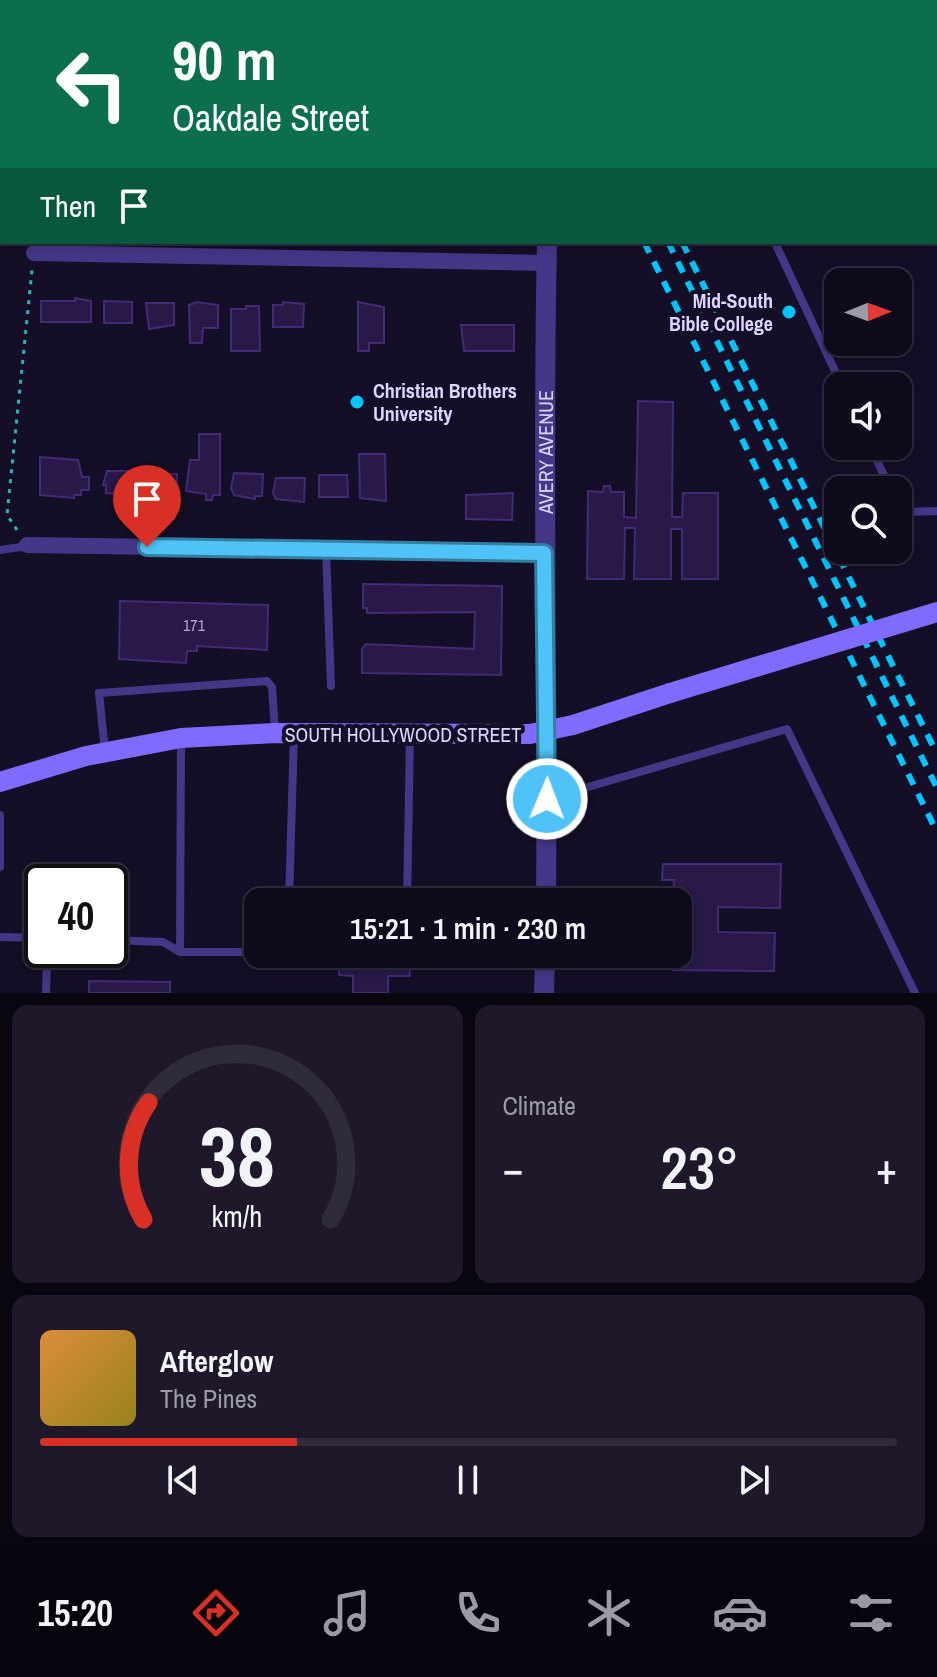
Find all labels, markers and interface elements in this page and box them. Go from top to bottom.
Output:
text: 90 m [172,22,277,97]
icon: left [40,32,144,136]
text: Oakdale Street [172,94,369,142]
icon: arrive [112,184,156,228]
text: Then [40,186,96,226]
north arrow [824,268,912,356]
map controls [824,268,912,564]
place label: Mid-South Bible College [669,287,773,337]
marker: Mid-South Bible College [780,303,798,321]
button: sound [824,372,912,460]
place label: Christian Brothers University [373,377,517,427]
street label: AVERY AVENUE [531,390,559,515]
marker: Christian Brothers University [348,393,366,411]
pin [113,465,181,547]
button: search [824,476,912,564]
icon: arrive [125,477,169,521]
house number: 171 [183,614,206,636]
street label: SOUTH HOLLYWOOD STREET [285,721,521,748]
position arrow [505,757,589,841]
speed limit sign: 40 [24,864,128,968]
text: 15:21 · 1 min · 230 m [350,908,586,948]
text: Climate [503,1088,576,1123]
text: 38 [199,1100,275,1212]
text: 23° [660,1127,739,1208]
text: − [503,1138,524,1198]
text: + [876,1138,897,1198]
text: km/h [212,1197,263,1236]
text: Afterglow [160,1341,273,1381]
text: The Pines [160,1381,257,1416]
icon: previous [161,1458,205,1502]
icon: pause [446,1458,490,1502]
icon: next [732,1458,776,1502]
icon: directions [188,1585,244,1641]
icon: music [319,1585,375,1641]
icon: phone [450,1585,506,1641]
icon: climate [581,1585,637,1641]
icon: car [712,1585,768,1641]
icon: filters [843,1585,899,1641]
text: 15:20 [38,1589,113,1637]

